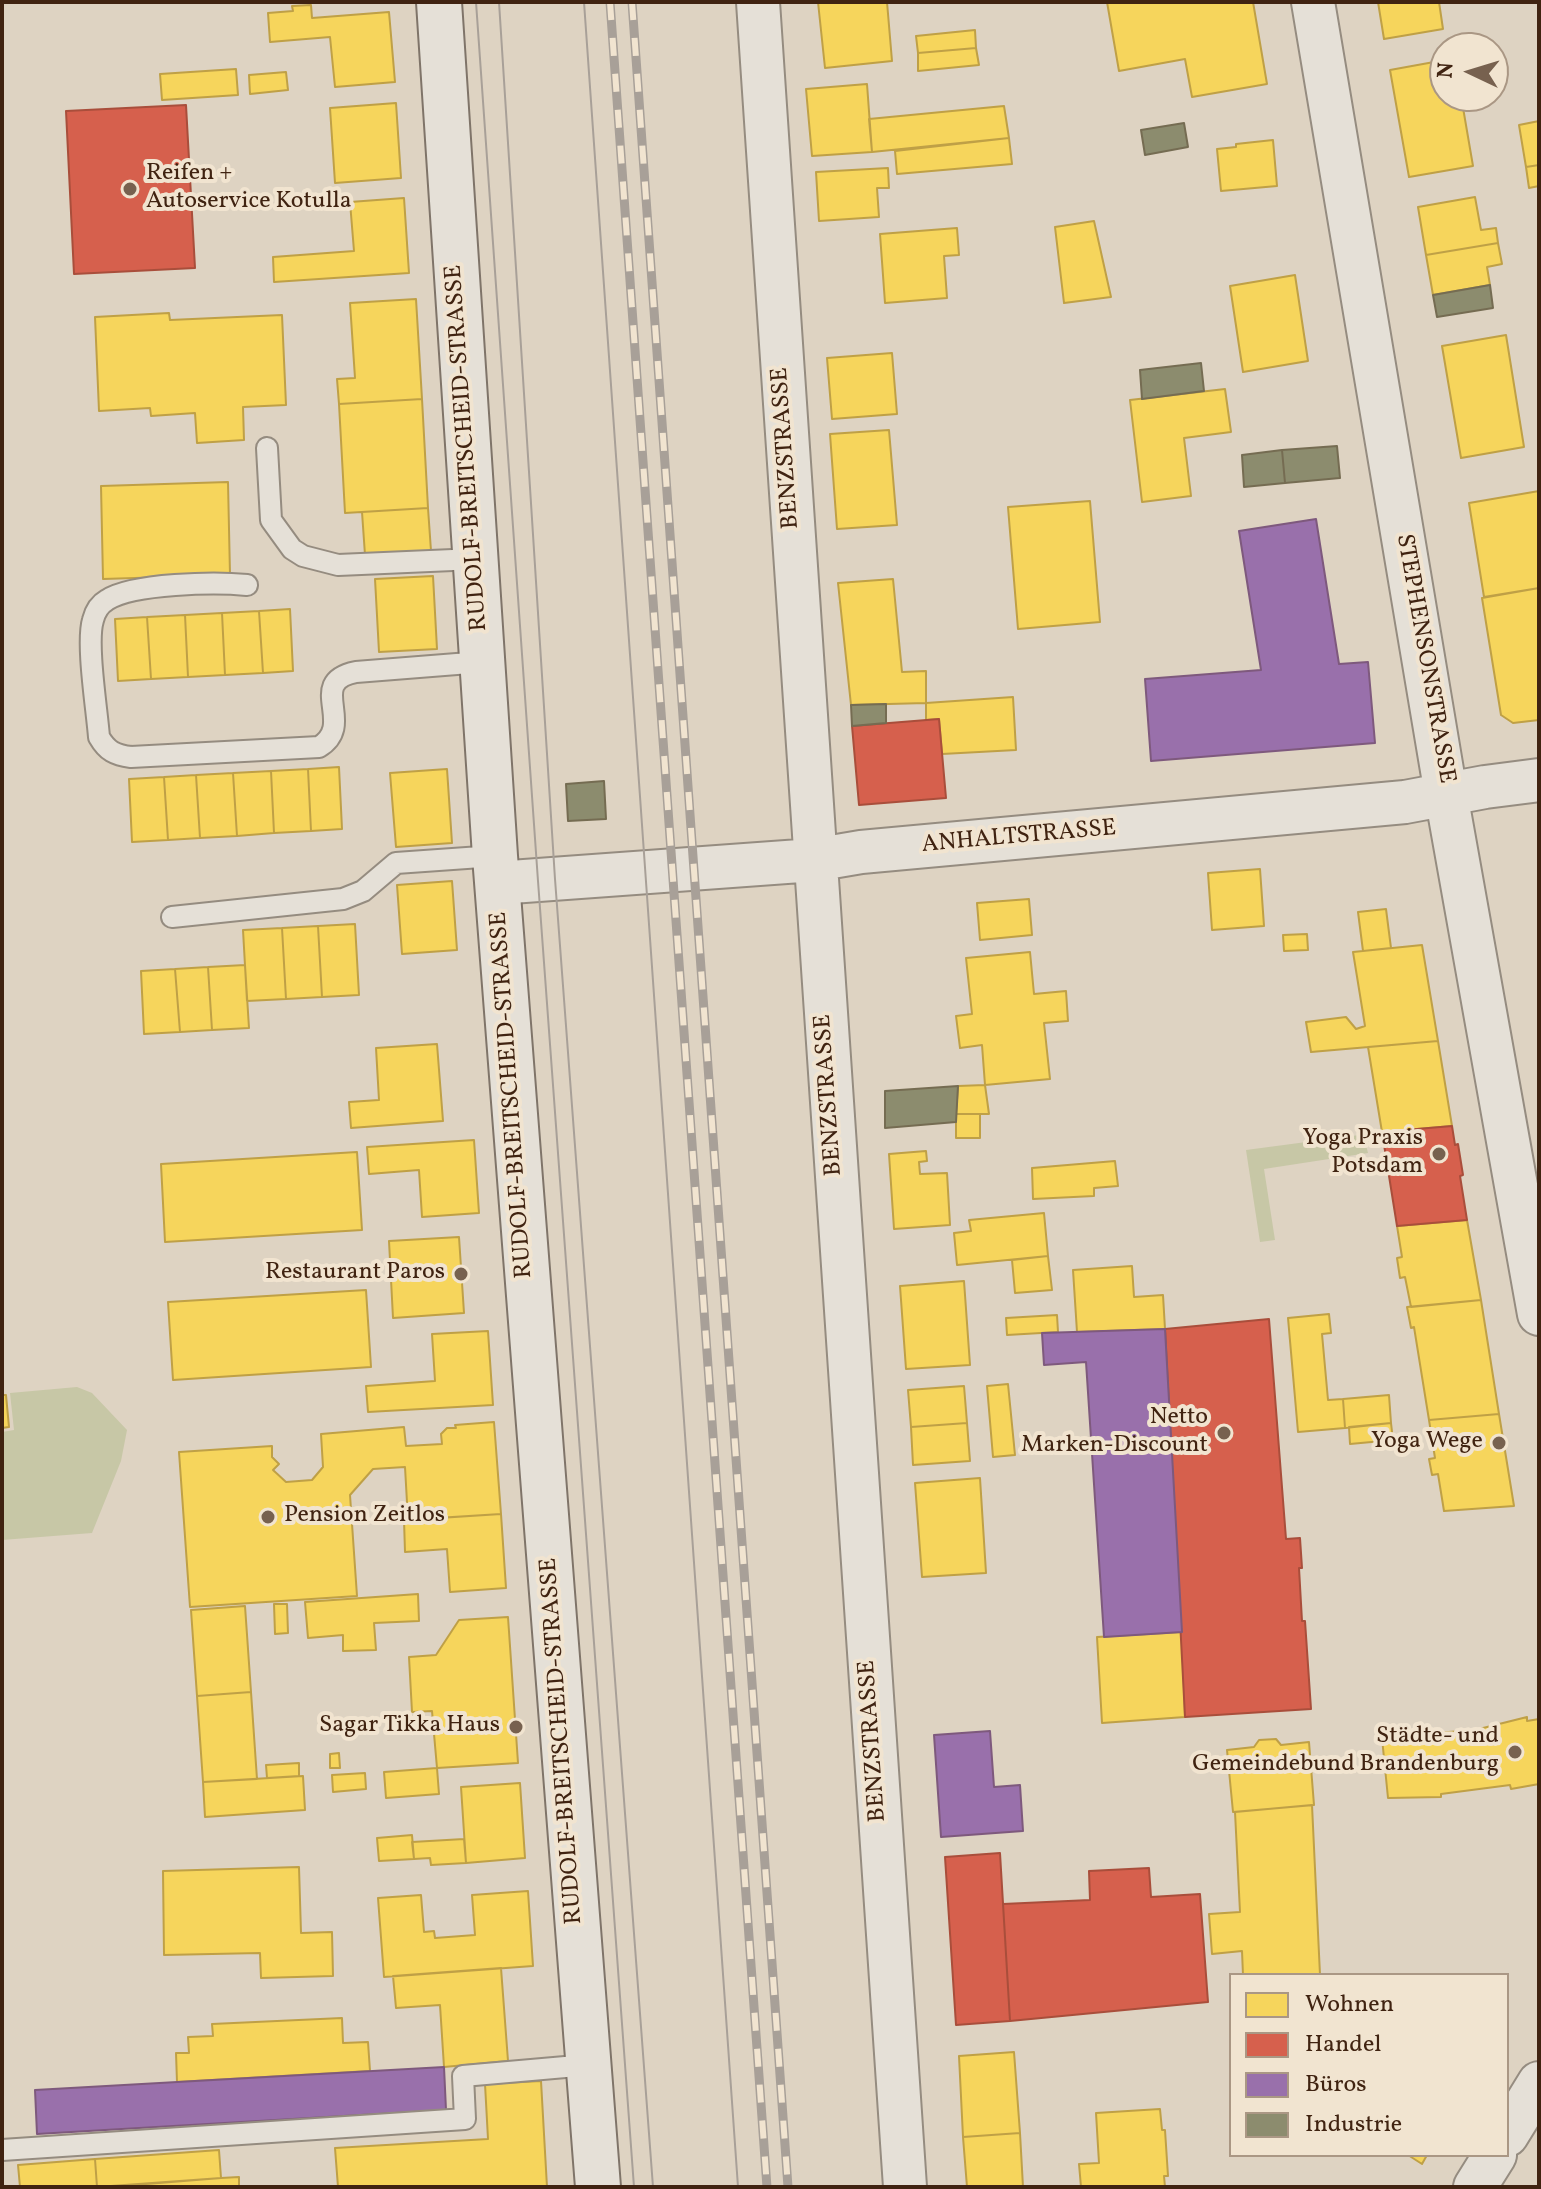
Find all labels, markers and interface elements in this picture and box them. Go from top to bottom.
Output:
north arrow [1429,32,1509,112]
text: N [1431,61,1463,79]
place label: Reifen + Autoservice Kotulla [146,161,352,217]
marker: Reifen + Autoservice Kotulla [121,180,139,198]
street label: RUDOLF-BREITSCHEID-STRASSE [441,264,495,632]
street label: BENZSTRASSE [767,366,807,530]
street label: STEPHENSONSTRASSE [1388,532,1460,786]
street label: ANHALTSTRASSE [921,815,1117,861]
street label: RUDOLF-BREITSCHEID-STRASSE [486,911,540,1279]
street label: BENZSTRASSE [810,1013,850,1177]
place label: Yoga Praxis Potsdam [1303,1126,1423,1182]
marker: Yoga Praxis Potsdam [1430,1145,1448,1163]
place label: Restaurant Paros [265,1260,445,1288]
marker: Restaurant Paros [452,1265,470,1283]
place label: Netto Marken-Discount [1021,1405,1208,1461]
marker: Netto Marken-Discount [1215,1424,1233,1442]
place label: Yoga Wege [1371,1429,1483,1457]
marker: Yoga Wege [1490,1434,1508,1452]
place label: Pension Zeitlos [284,1503,445,1531]
marker: Pension Zeitlos [259,1508,277,1526]
street label: RUDOLF-BREITSCHEID-STRASSE [536,1557,590,1925]
street label: BENZSTRASSE [854,1659,894,1823]
place label: Sagar Tikka Haus [319,1713,500,1741]
marker: Sagar Tikka Haus [507,1718,525,1736]
place label: Städte- und Gemeindebund Brandenburg [1192,1724,1499,1780]
marker: Städte- und Gemeindebund Brandenburg [1506,1743,1524,1761]
legend [1229,1973,1509,2157]
text: Wohnen [1305,1988,1394,2022]
text: Handel [1305,2028,1381,2062]
text: Büros [1305,2068,1367,2102]
text: Industrie [1305,2108,1402,2142]

